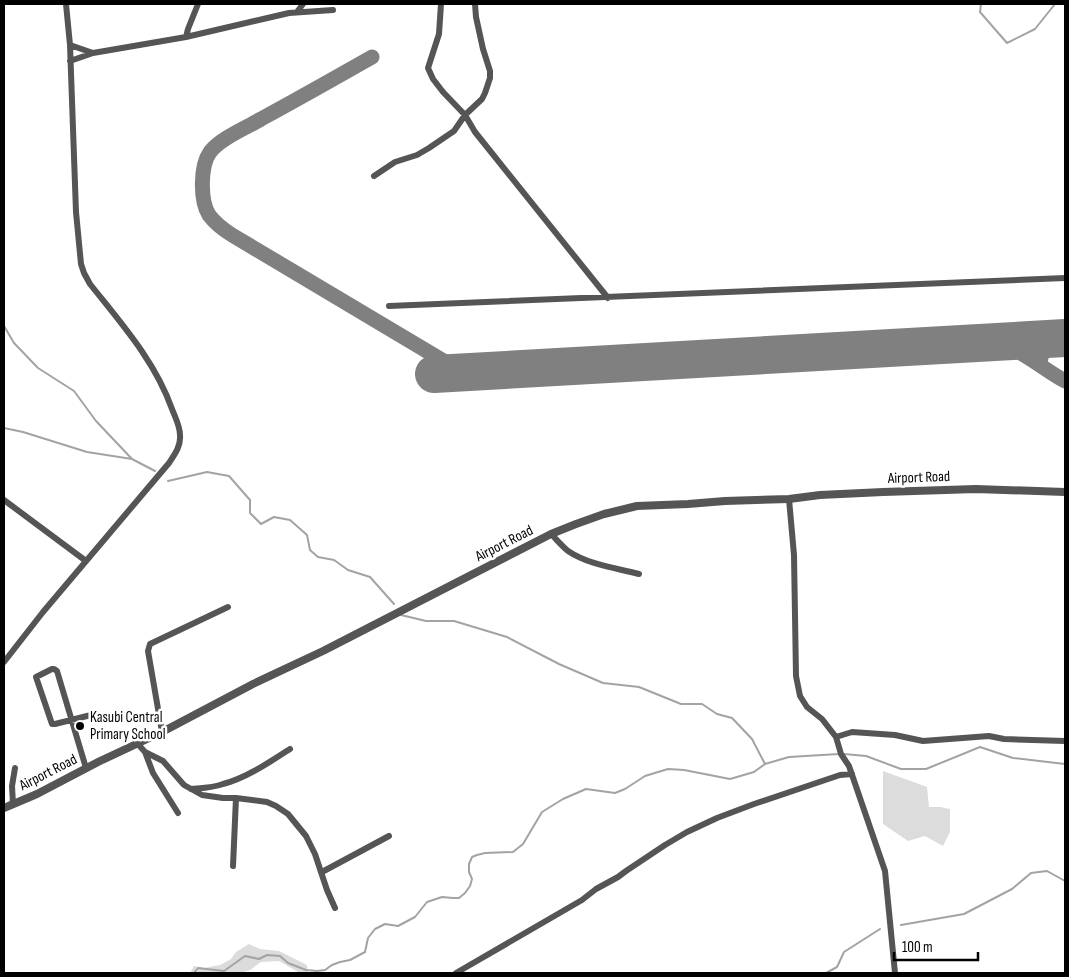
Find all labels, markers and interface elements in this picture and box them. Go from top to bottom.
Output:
street label: Airport Road [887,467,951,488]
street label: Airport Road [471,521,536,567]
place label: Kasubi Central Primary School [90,708,166,744]
marker: Kasubi Central Primary School [74,720,86,732]
street label: Airport Road [15,750,80,796]
scale bar [894,930,978,962]
text: 100 m [902,938,933,957]

